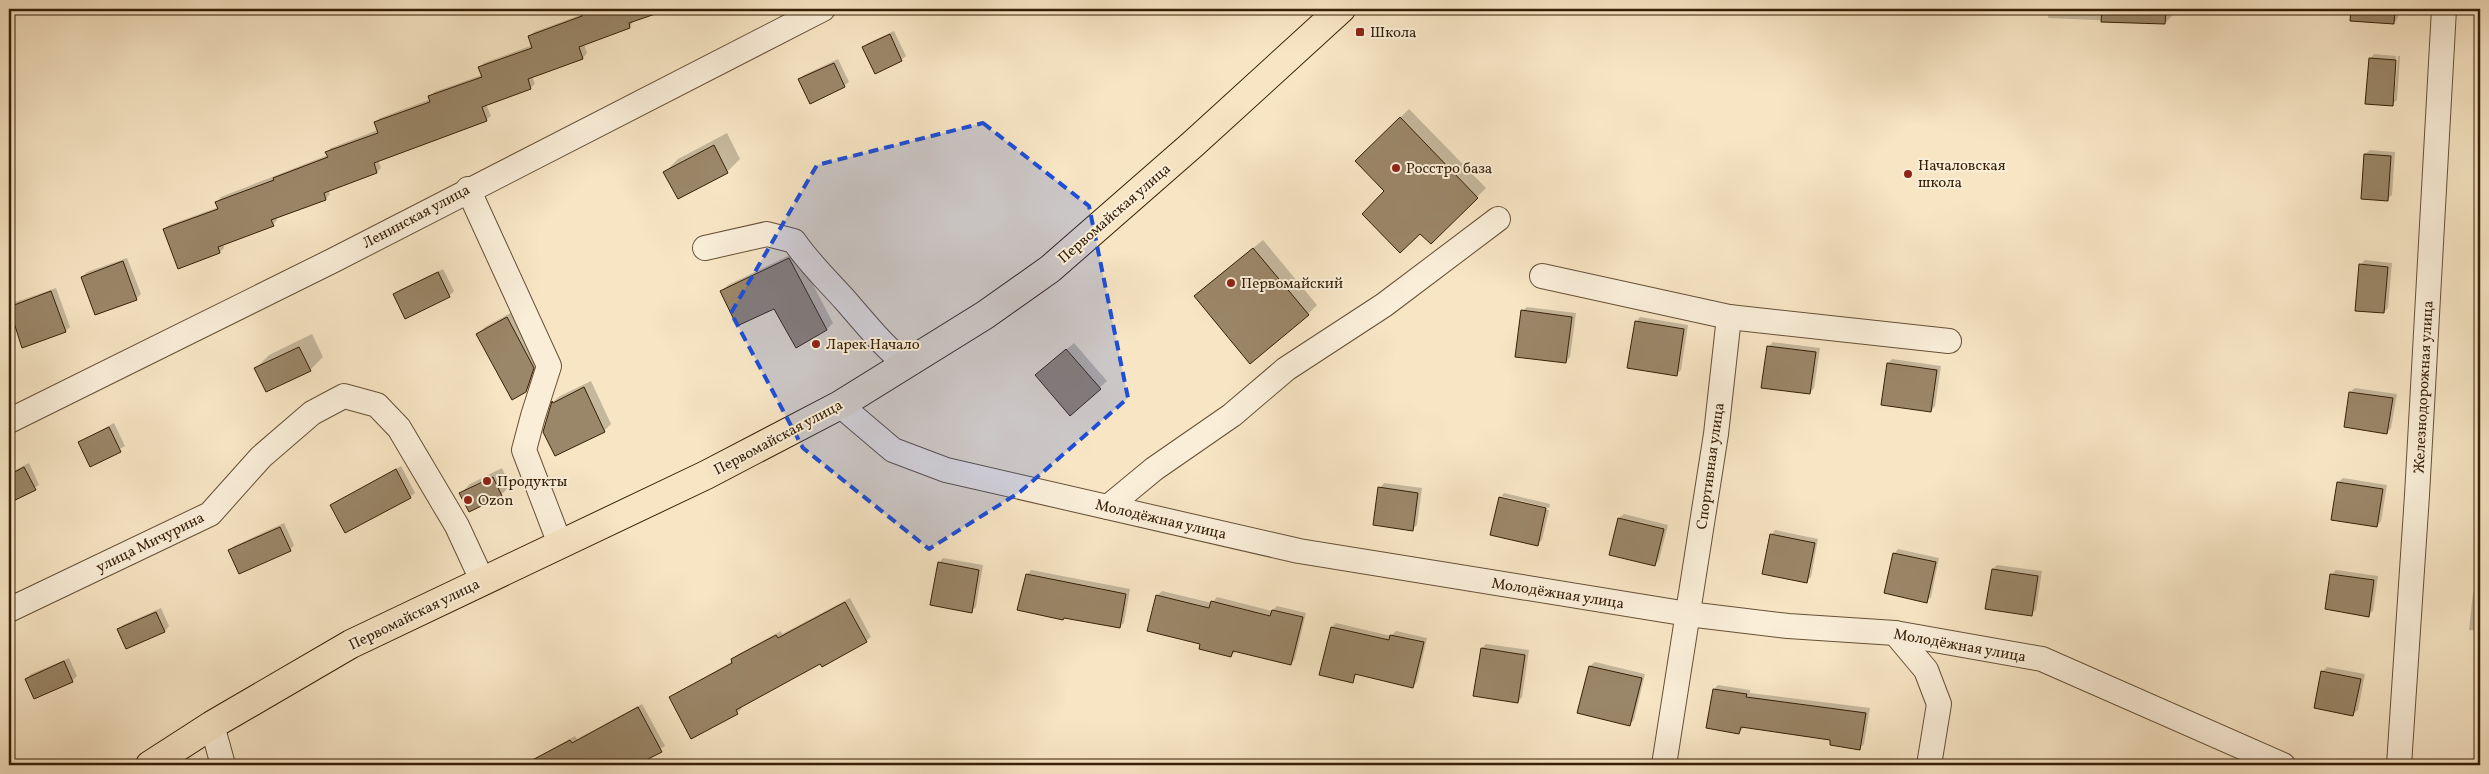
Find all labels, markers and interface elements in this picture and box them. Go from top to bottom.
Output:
place label: Школа [1370,23,1417,44]
marker: Школа [1354,26,1366,38]
place label: Началовская школа [1918,156,2006,194]
street label: Первомайская улица [1054,159,1176,269]
place label: Росстро база [1406,159,1492,180]
marker: Росстро база [1390,162,1402,174]
marker: Началовская школа [1902,168,1914,180]
street label: Ленинская улица [359,180,474,255]
place label: Первомайский [1241,274,1343,295]
marker: Первомайский [1225,277,1237,289]
street label: Железнодорожная улица [2409,300,2440,474]
place label: Ларек Начало [826,335,920,356]
marker: Ларек Начало [810,338,822,350]
street label: Первомайская улица [710,395,847,481]
street label: Спортивная улица [1692,401,1731,531]
place label: Продукты [497,472,568,493]
marker: Продукты [481,475,493,487]
place label: Ozon [478,491,513,512]
marker: Ozon [462,494,474,506]
street label: Молодёжная улица [1093,495,1228,546]
street label: улица Мичурина [93,508,208,579]
street label: Первомайская улица [346,574,484,656]
street label: Молодёжная улица [1490,574,1626,615]
street label: Молодёжная улица [1892,624,2028,668]

